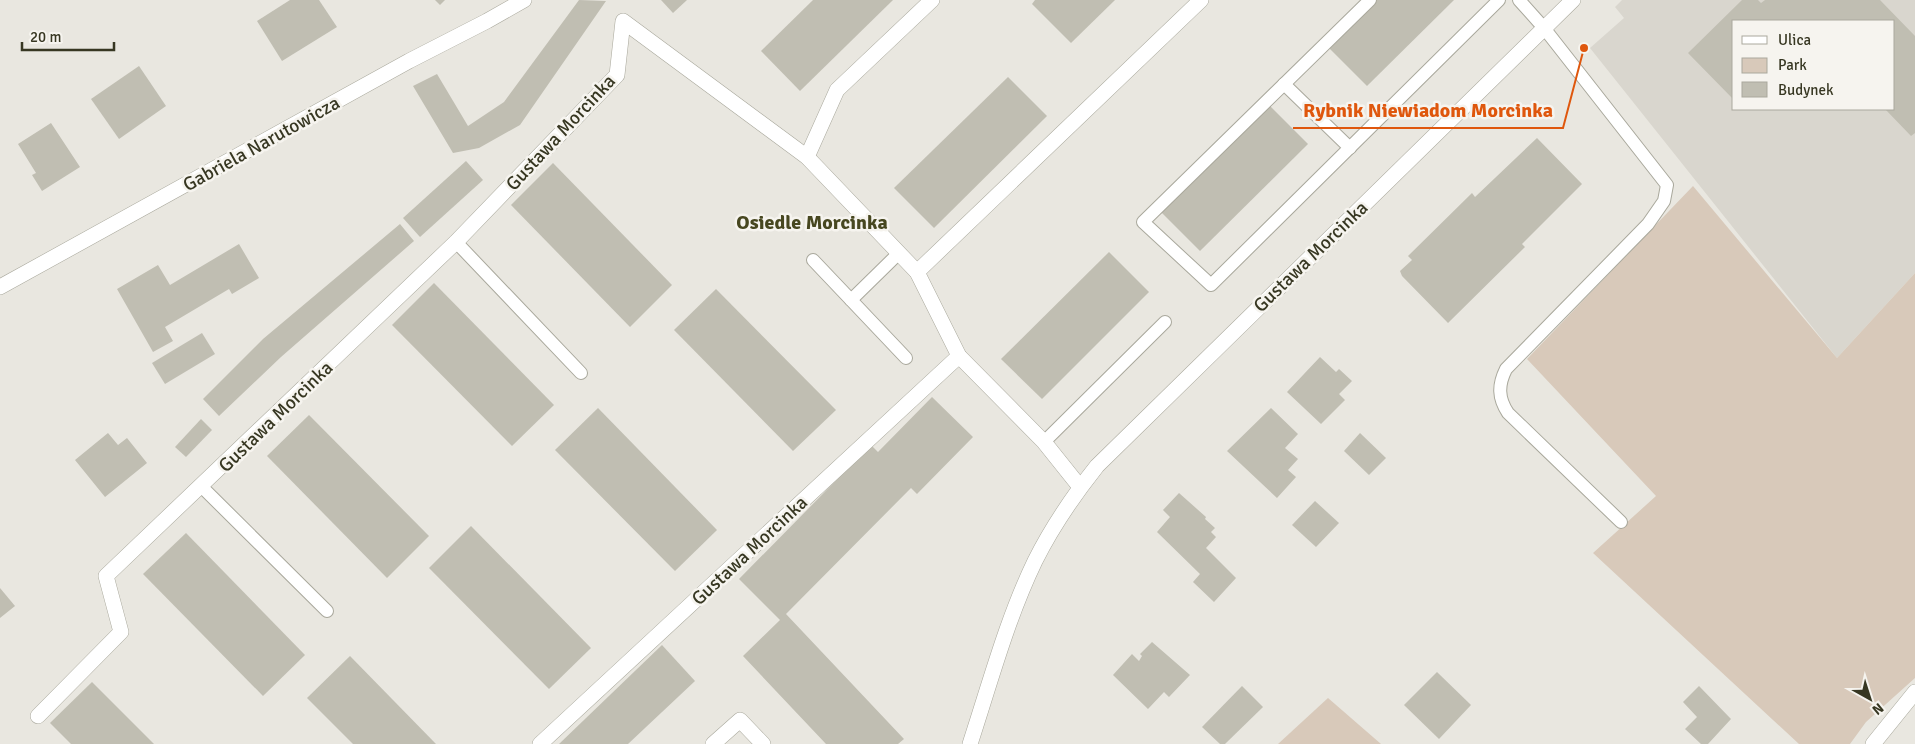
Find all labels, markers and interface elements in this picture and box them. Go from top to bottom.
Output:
scale bar [22,20,115,52]
legend [1732,20,1895,110]
text: 20 m [30,28,61,46]
text: Ulica [1778,31,1811,49]
text: Park [1778,56,1807,74]
street label: Gustawa Morcinka [501,70,621,196]
text: Budynek [1778,81,1834,99]
street label: Gabriela Narutowicza [179,91,344,197]
callout: Rybnik Niewiadom Morcinka [1293,93,1563,128]
text: Rybnik Niewiadom Morcinka [1303,98,1553,123]
street label: Gustawa Morcinka [1248,196,1373,317]
district label: Osiedle Morcinka [736,210,888,235]
street label: Gustawa Morcinka [213,356,338,477]
street label: Gustawa Morcinka [687,491,813,611]
north arrow [1845,674,1895,724]
text: N [1869,699,1887,718]

